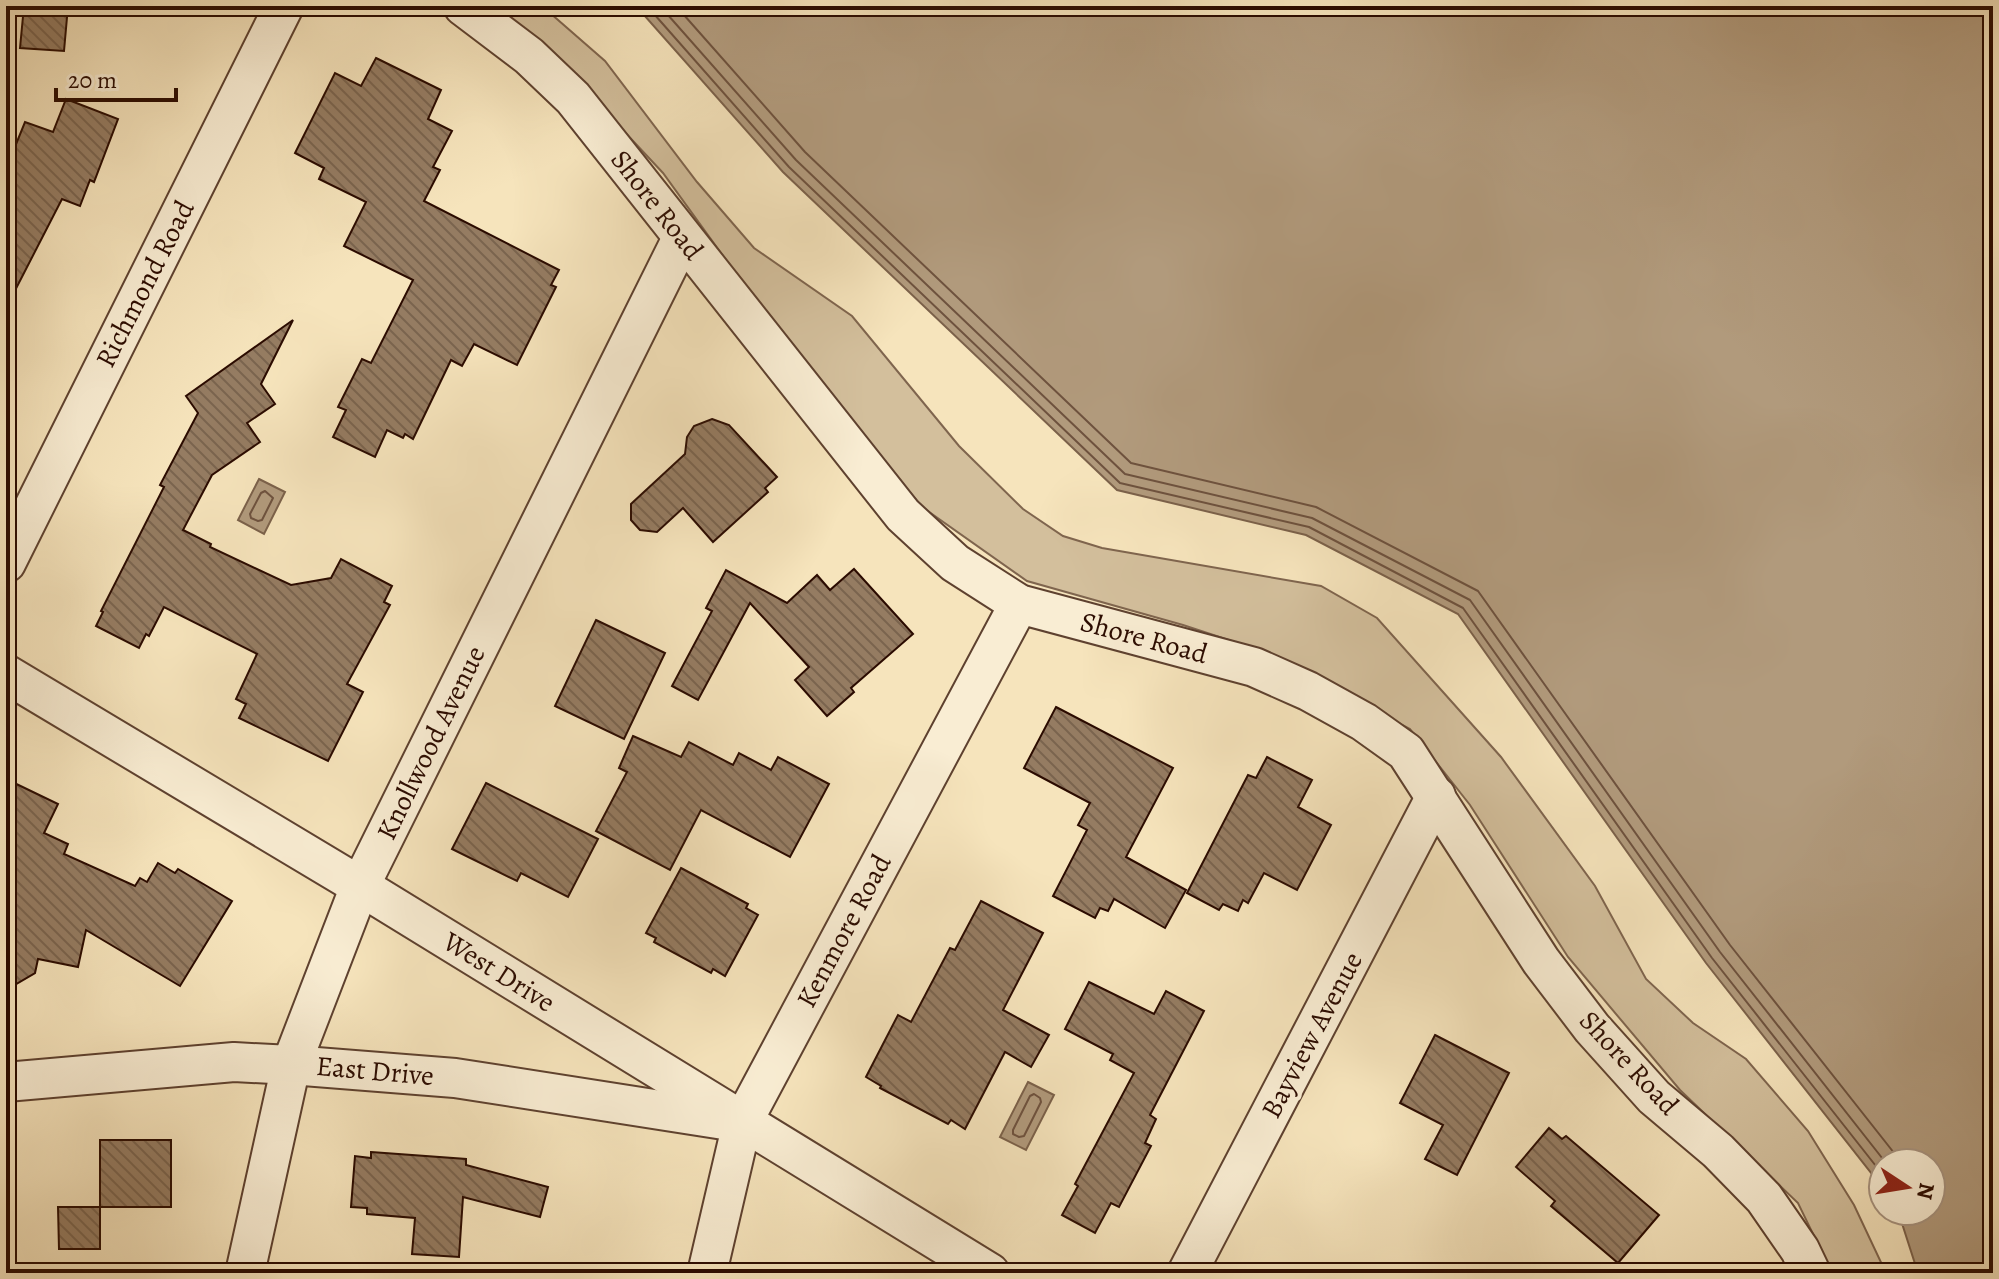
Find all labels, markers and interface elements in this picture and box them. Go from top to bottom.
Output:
scale bar [56,52,176,102]
text: 20 m [68,64,117,96]
street label: Shore Road [602,142,713,269]
street label: Richmond Road [87,193,204,374]
street label: Shore Road [1076,603,1213,673]
street label: Knollwood Avenue [368,640,494,846]
street label: Kenmore Road [788,847,901,1014]
street label: West Drive [435,922,562,1021]
street label: Bayview Avenue [1252,945,1372,1125]
street label: Shore Road [1571,1002,1688,1124]
street label: East Drive [315,1047,435,1095]
north arrow [1867,1147,1947,1227]
text: N [1909,1180,1942,1202]

